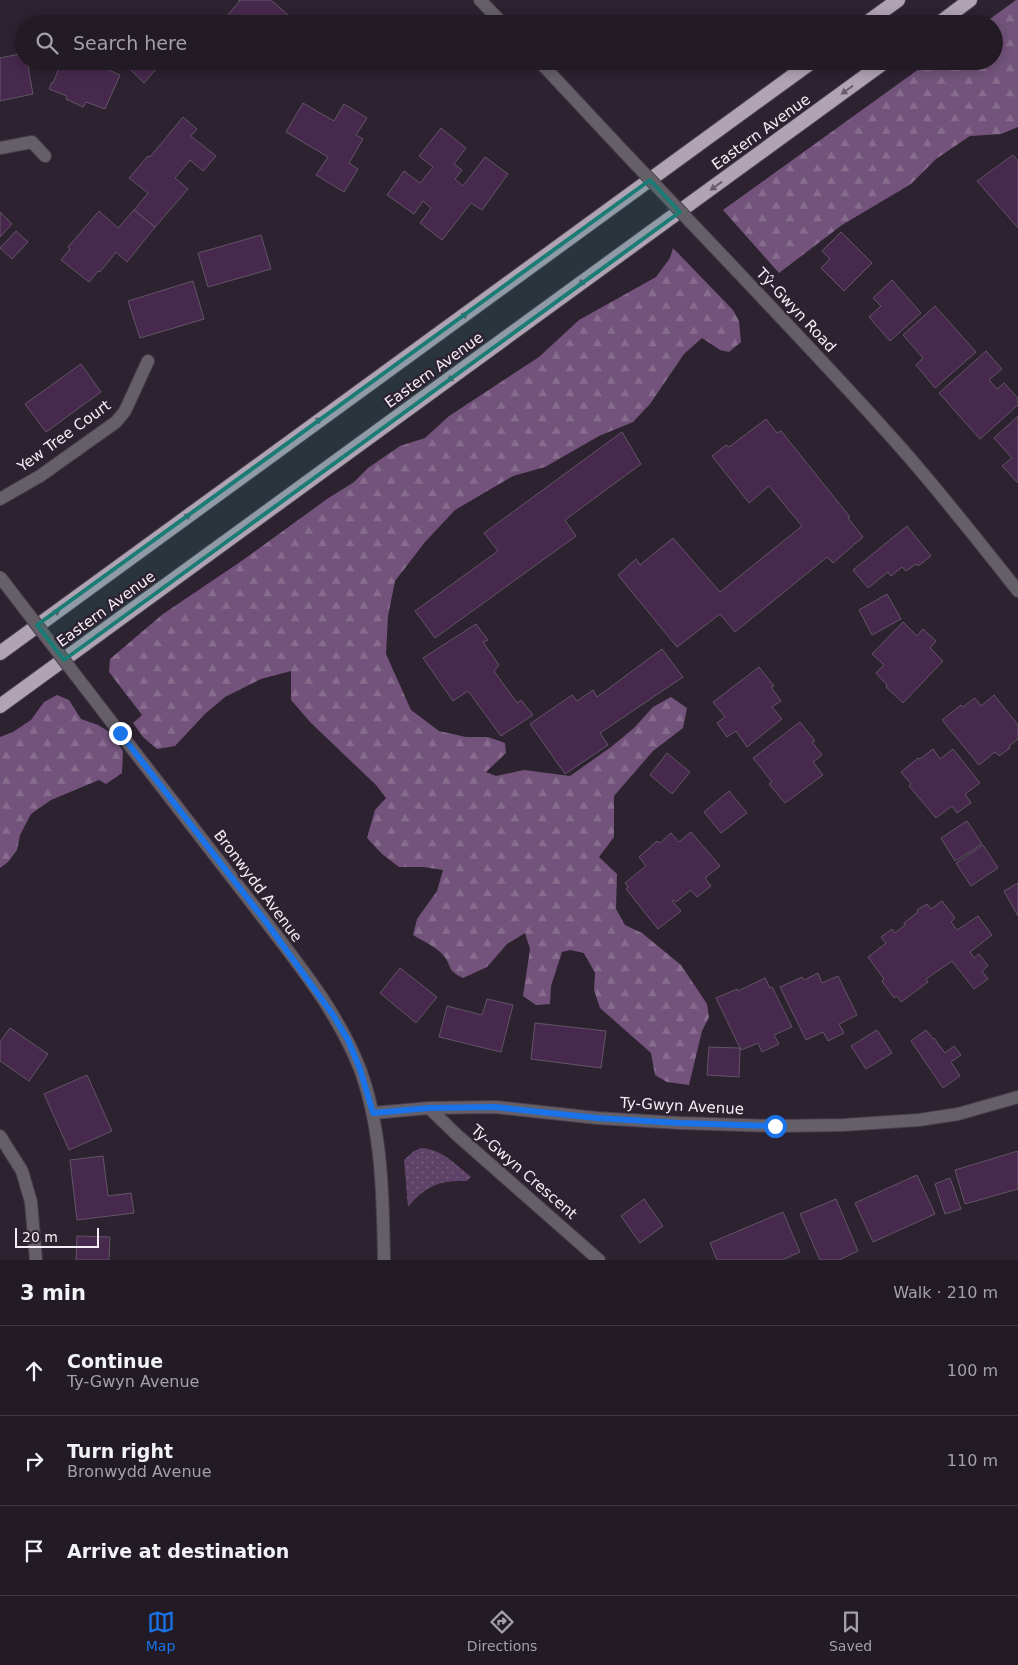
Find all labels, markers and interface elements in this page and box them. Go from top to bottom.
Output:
search box [15,15,1003,70]
icon: search [33,29,61,57]
text: Search here [73,32,187,54]
one-way arrow [840,85,854,95]
street label: Eastern Avenue [708,90,814,174]
one-way arrow [709,180,722,190]
street label: Tŷ-Gwyn Road [752,263,840,356]
one-way arrow [577,276,591,286]
one-way arrow [455,311,468,322]
street label: Eastern Avenue [381,328,487,412]
one-way arrow [446,372,460,382]
street label: Yew Tree Court [13,396,114,476]
one-way arrow [309,417,322,428]
one-way arrow [178,513,192,523]
street label: Eastern Avenue [53,567,159,651]
one-way arrow [47,609,60,619]
route end [109,722,132,745]
street label: Bronwydd Avenue [210,826,306,946]
street label: Ty-Gwyn Avenue [619,1094,744,1118]
route start [764,1115,787,1138]
street label: Ty-Gwyn Crescent [467,1120,581,1223]
scale bar [15,1225,99,1248]
text: 20 m [22,1229,58,1245]
text: 3 min [20,1281,86,1305]
text: Walk · 210 m [893,1283,998,1302]
text: Continue [67,1350,163,1372]
icon: ahead [20,1357,48,1385]
text: 100 m [947,1361,998,1380]
text: Ty-Gwyn Avenue [67,1372,199,1391]
text: Turn right [67,1440,173,1462]
icon: right [20,1447,48,1475]
text: 110 m [947,1451,998,1470]
text: Bronwydd Avenue [67,1462,212,1481]
icon: arrive [20,1537,48,1565]
text: Arrive at destination [67,1540,289,1562]
tab: Map [146,1608,175,1654]
tab: Directions [467,1608,537,1654]
tab: Saved [829,1608,872,1654]

